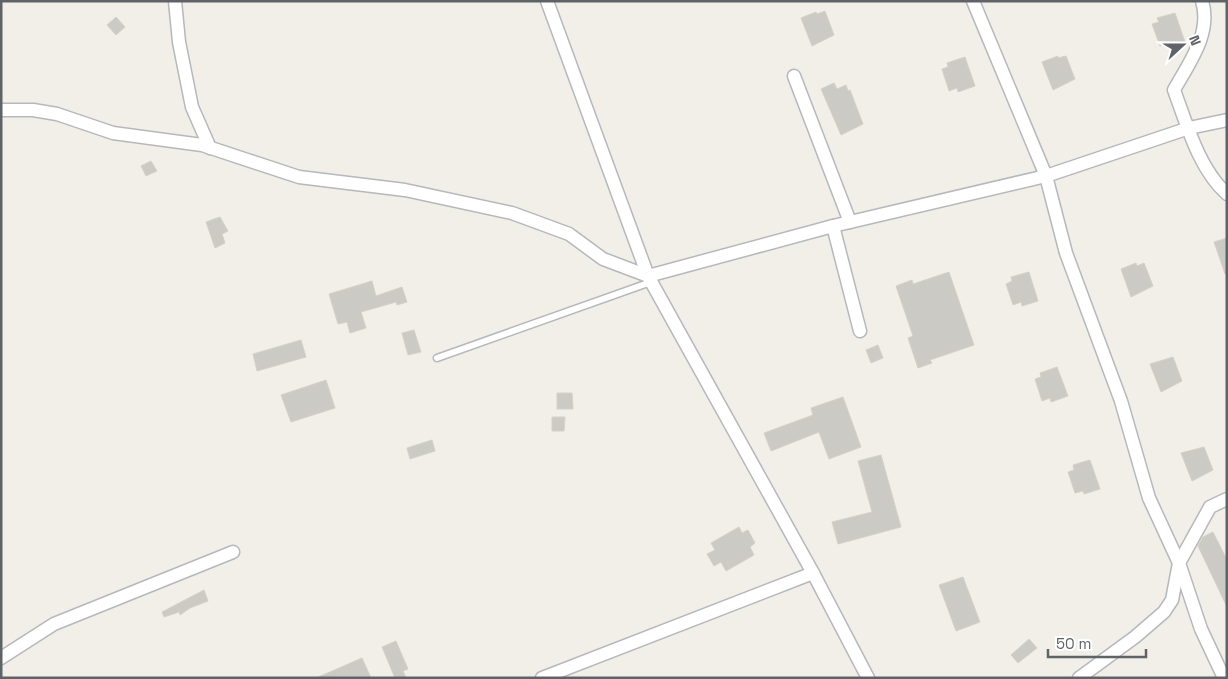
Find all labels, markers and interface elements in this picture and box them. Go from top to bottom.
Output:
north arrow [1158,20,1208,70]
text: N [1185,33,1205,48]
scale bar [1048,626,1146,658]
text: 50 m [1056,634,1091,653]

